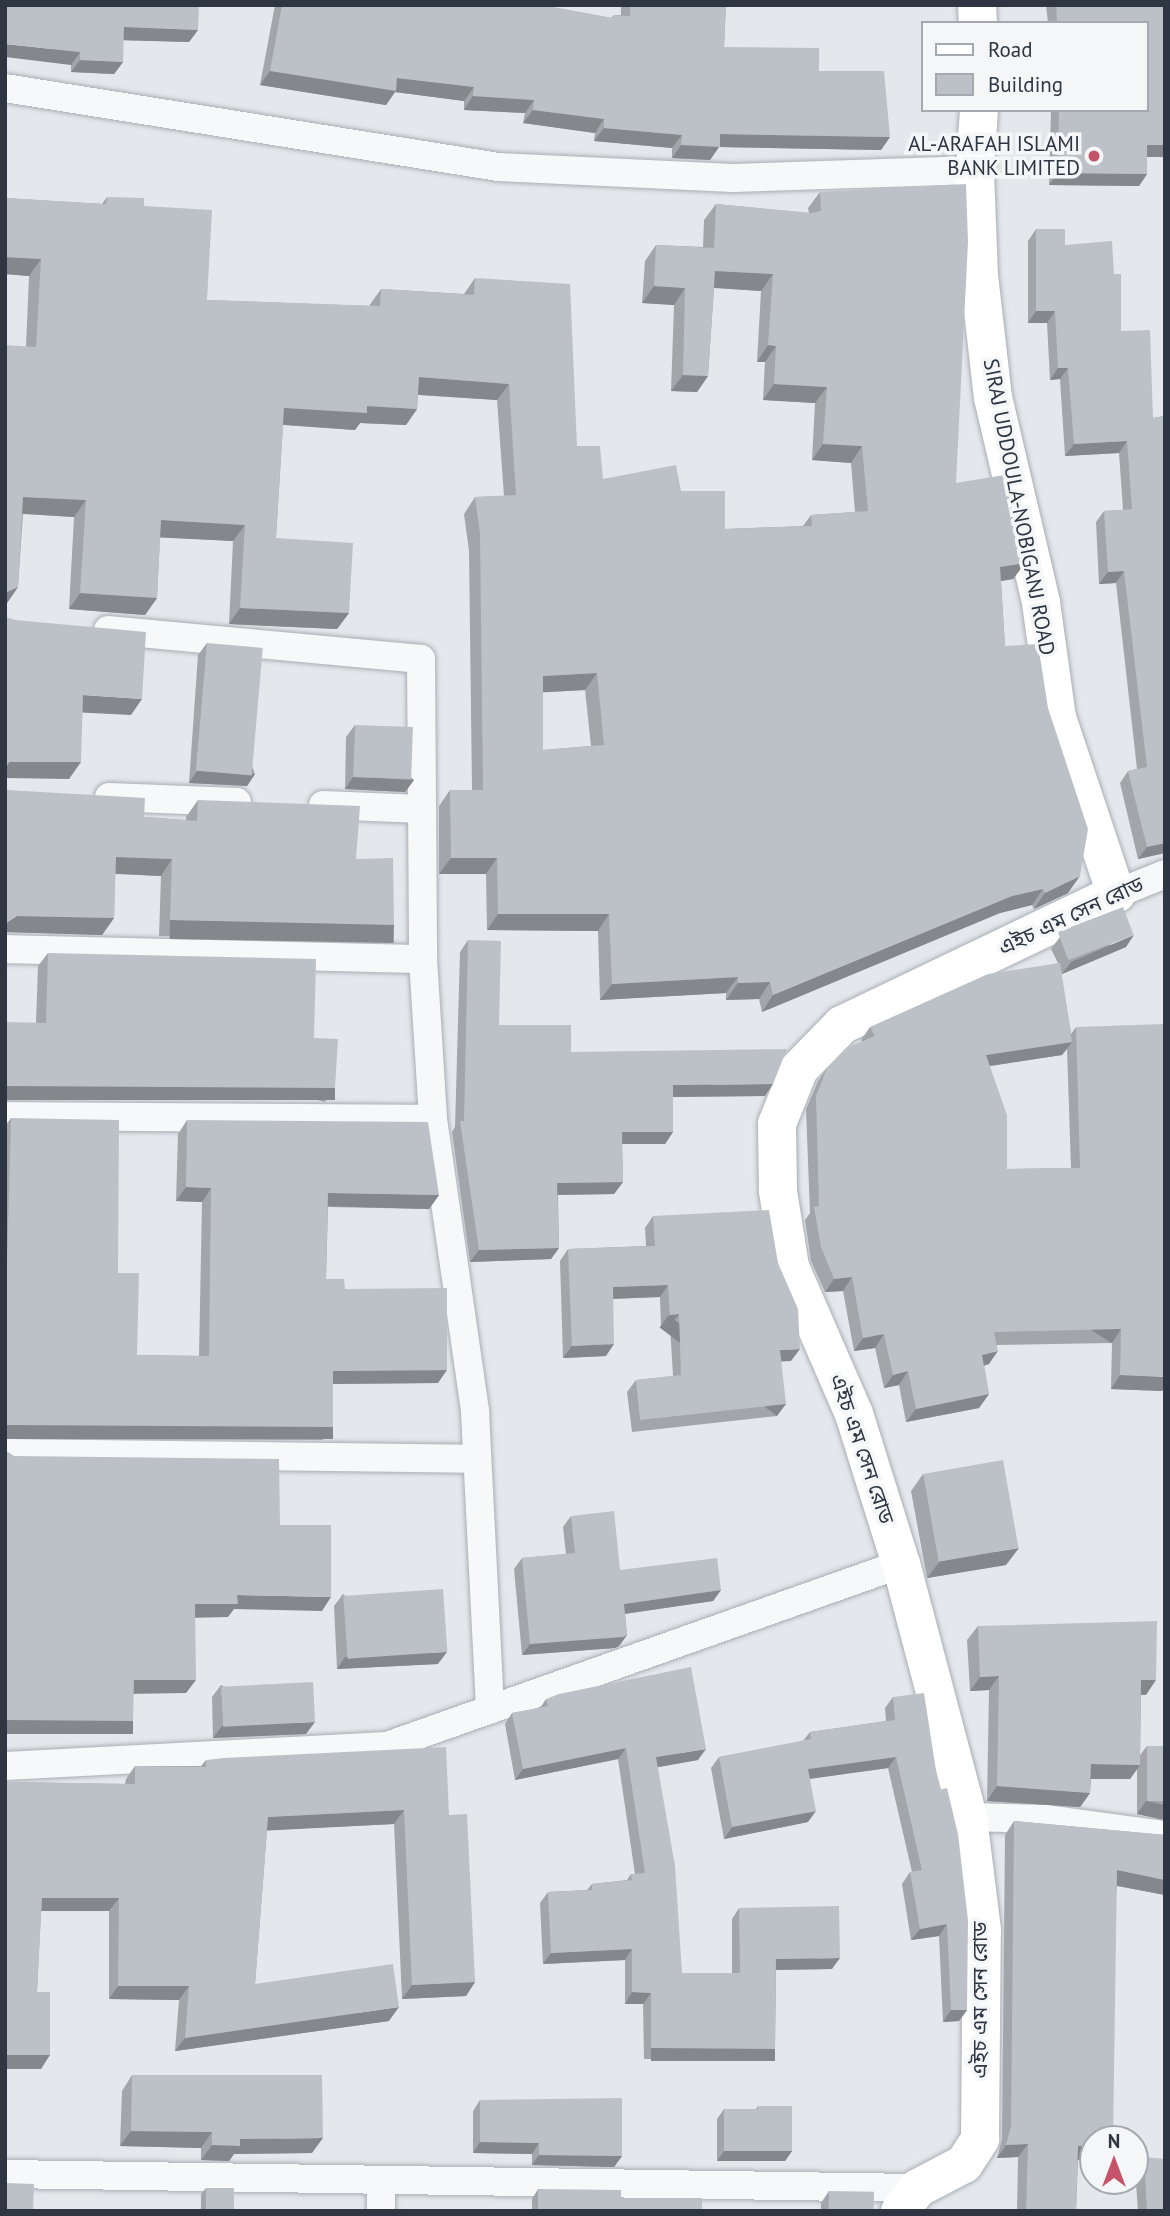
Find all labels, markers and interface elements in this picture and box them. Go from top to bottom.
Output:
legend [922,21,1149,112]
text: Road [988,36,1032,63]
text: Building [988,71,1063,98]
place label: AL-ARAFAH ISLAMI BANK LIMITED [908,131,1080,181]
marker: AL-ARAFAH ISLAMI BANK LIMITED [1086,148,1102,164]
street label: SIRAJ UDDOULA-NOBIGANJ ROAD [978,357,1060,657]
street label: এইচ এম সেন রোড [995,871,1147,961]
street label: এইচ এম সেন রোড [825,1371,899,1527]
street label: এইচ এম সেন রোড [967,1922,993,2078]
north arrow [1079,2125,1149,2195]
text: N [1108,2129,1120,2153]

